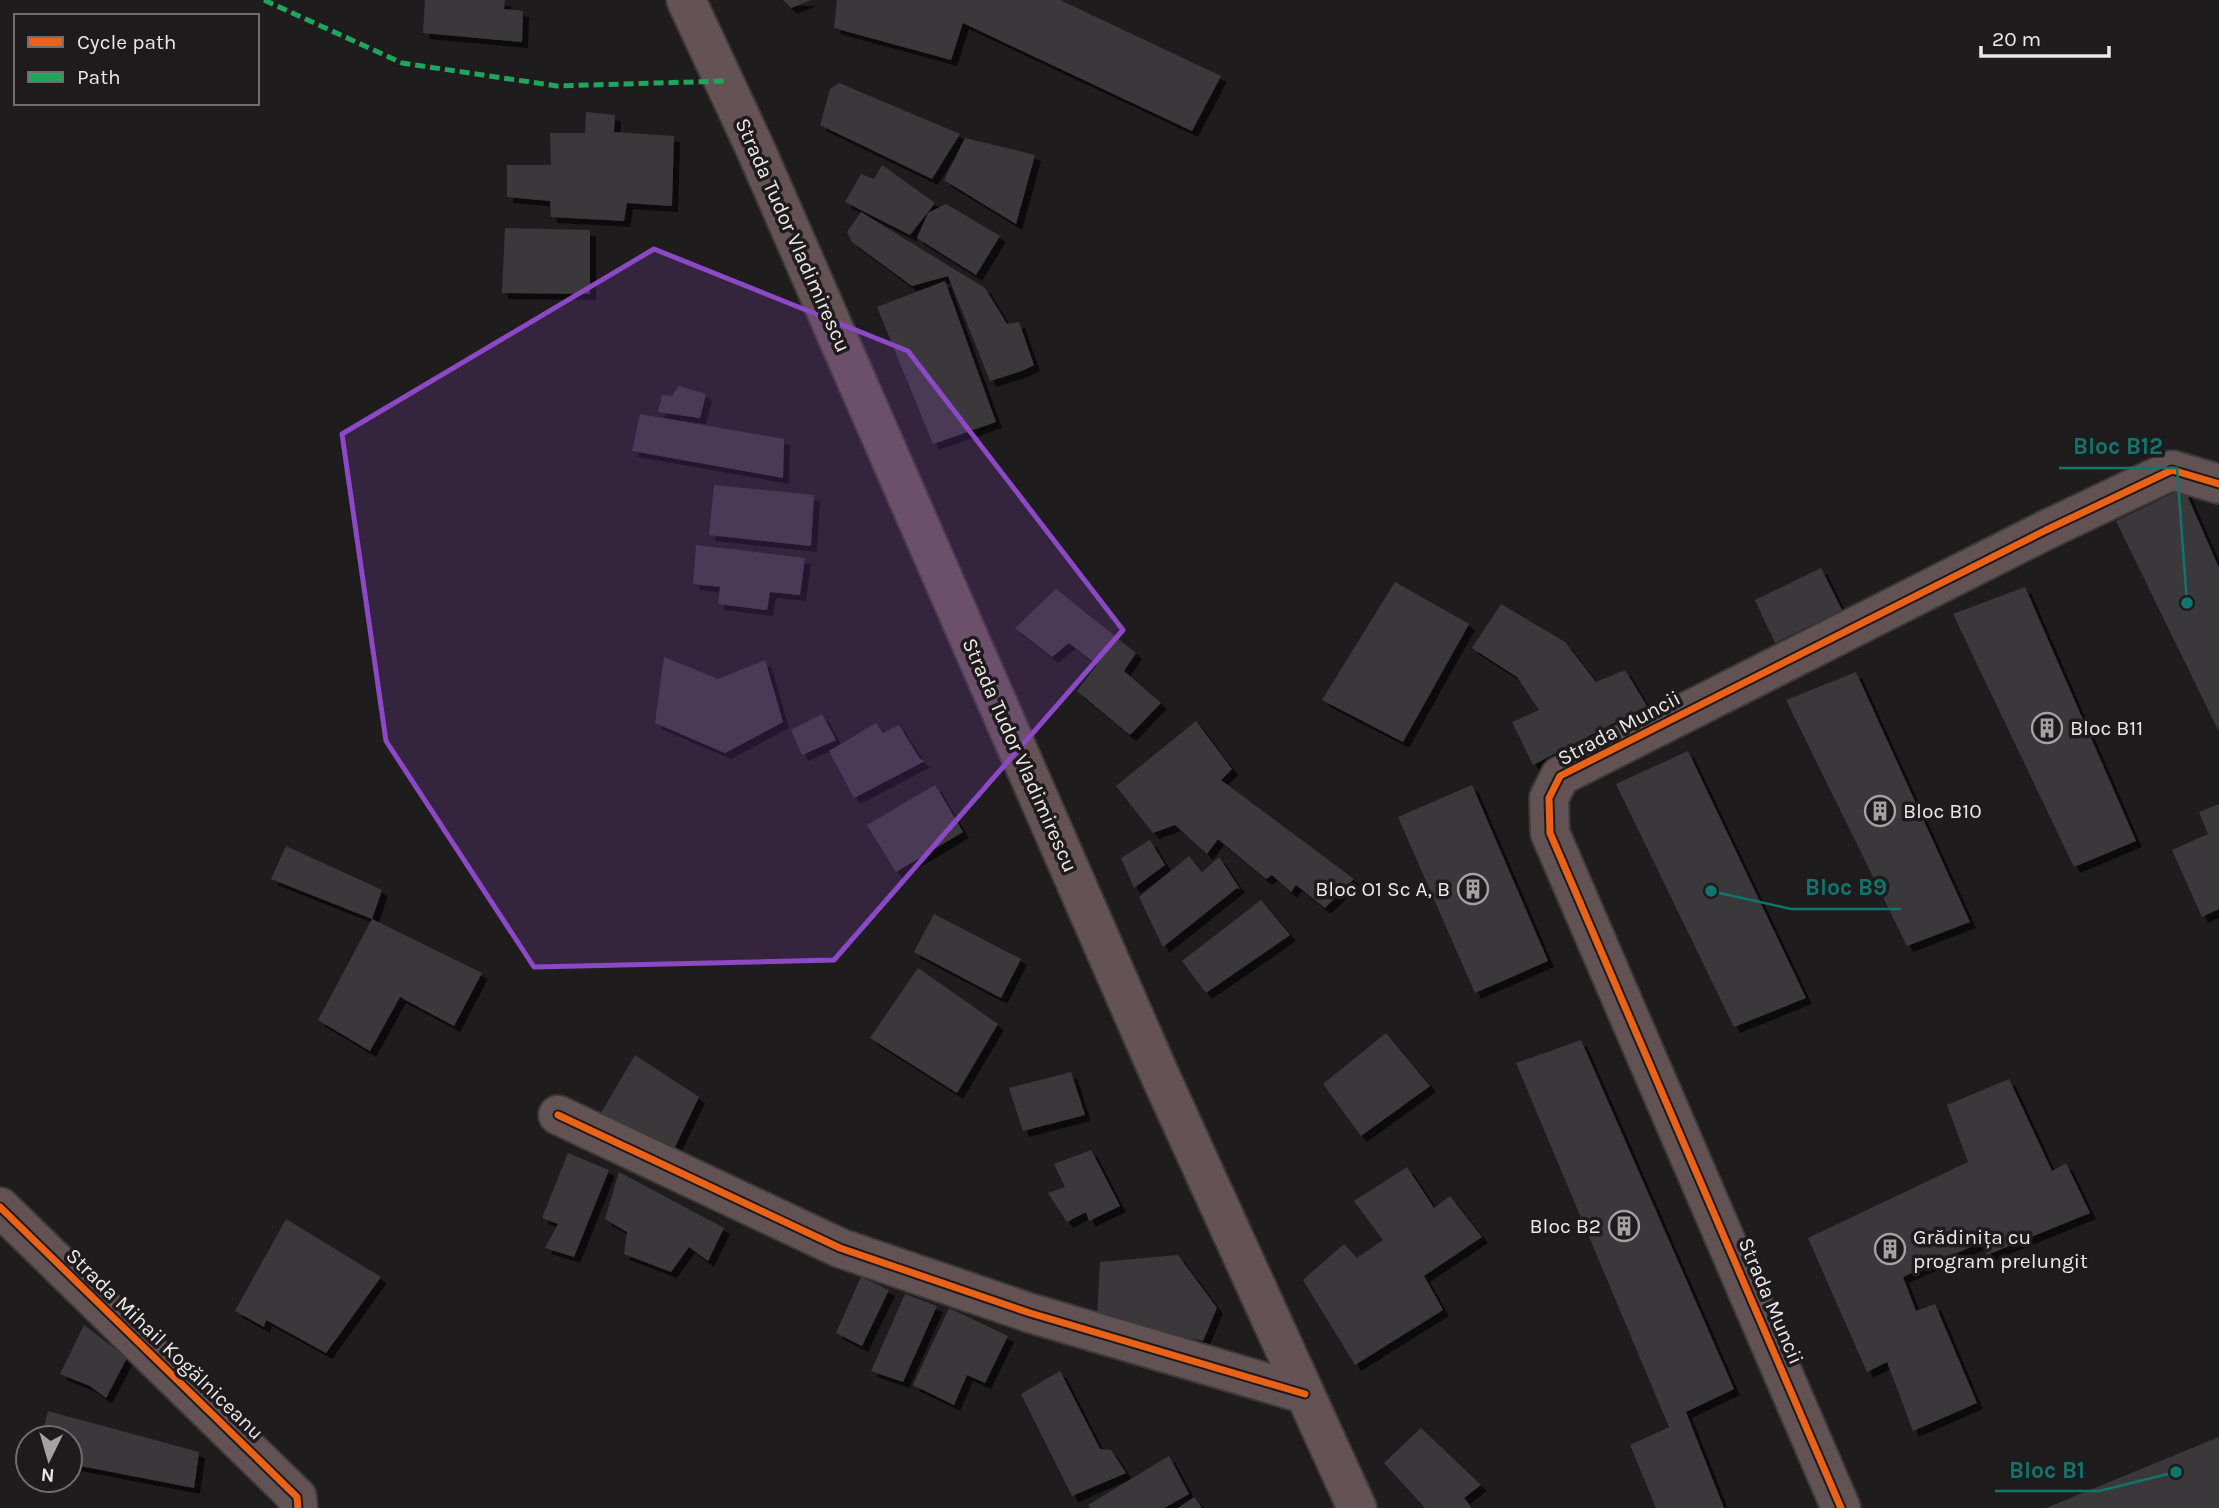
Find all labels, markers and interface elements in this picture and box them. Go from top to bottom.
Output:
legend [14,14,259,105]
scale bar [1981,14,2109,58]
text: 20 m [1992,27,2041,51]
text: Cycle path [77,30,177,54]
text: Path [77,65,121,89]
street label: Strada Tudor Vladimirescu [730,114,856,356]
callout: Bloc B12 [2059,424,2177,468]
text: Bloc B12 [2073,433,2163,460]
street label: Strada Tudor Vladimirescu [957,634,1083,876]
street label: Strada Muncii [1554,686,1684,770]
building icon: Bloc B11 [2030,711,2064,745]
place label: Bloc B11 [2070,716,2143,740]
building icon: Bloc B10 [1863,794,1897,828]
place label: Bloc B10 [1903,799,1982,823]
callout: Bloc B9 [1791,865,1901,909]
building icon: Bloc O1 Sc A, B [1456,872,1490,906]
text: Bloc B9 [1805,874,1887,901]
place label: Bloc O1 Sc A, B [1315,877,1450,901]
building icon: Bloc B2 [1607,1209,1641,1243]
place label: Bloc B2 [1530,1214,1601,1238]
place label: Grădinița cu program prelungit [1913,1225,2088,1273]
building icon: Grădinița cu program prelungit [1873,1232,1907,1266]
street label: Strada Muncii [1734,1234,1808,1368]
street label: Strada Mihail Kogălniceanu [61,1243,269,1445]
north arrow [14,1424,84,1494]
callout: Bloc B1 [1995,1447,2099,1491]
text: Bloc B1 [2009,1457,2085,1484]
text: N [40,1463,55,1486]

